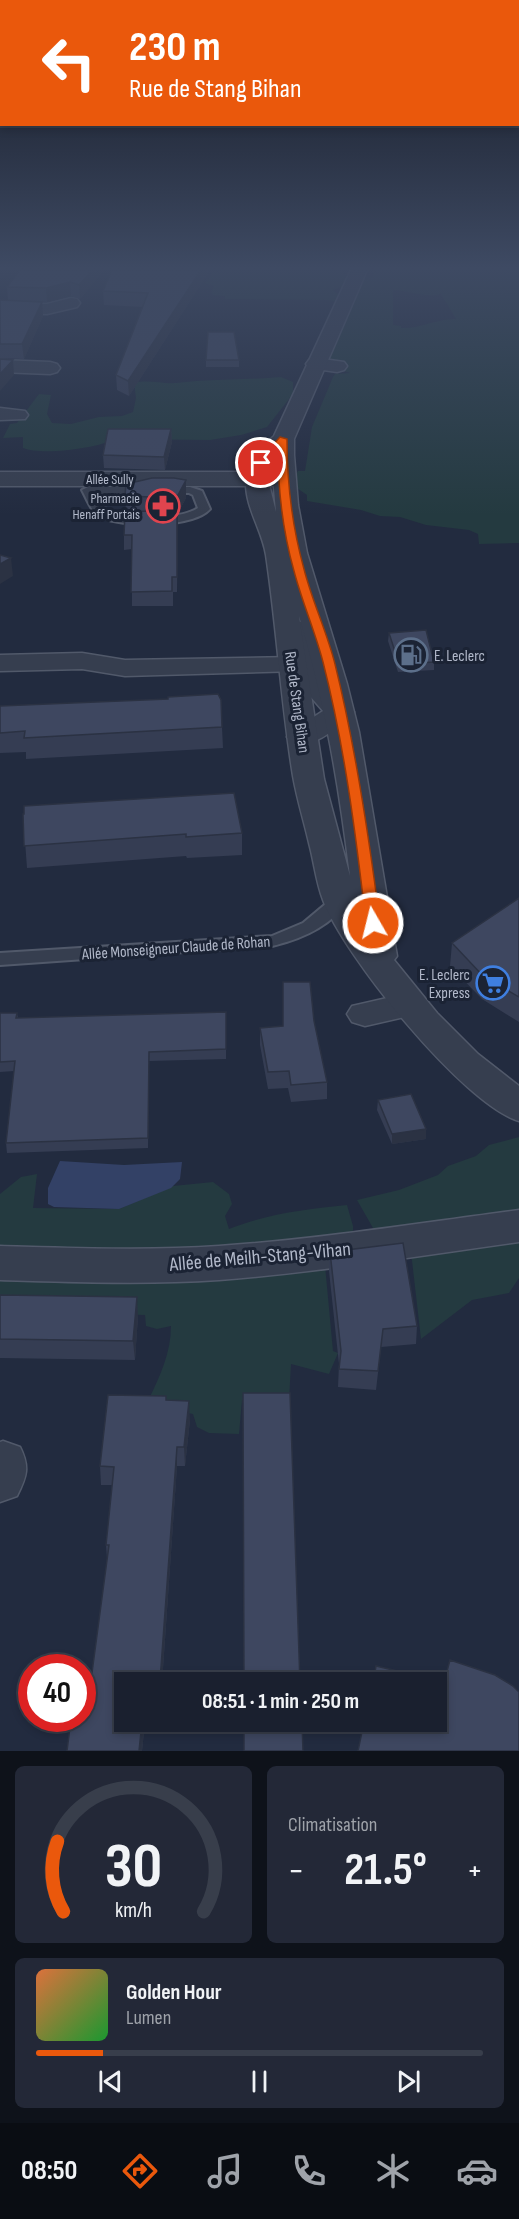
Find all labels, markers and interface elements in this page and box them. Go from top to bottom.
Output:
text: 230 m [129,22,221,73]
icon: left [30,24,108,102]
text: Rue de Stang Bihan [129,73,302,105]
pin [235,437,286,488]
icon: arrive [244,446,277,479]
street label: Allée Sully [85,471,134,488]
pharmacy icon: Pharmacie Henaff Portais [145,488,181,524]
place label: Pharmacie Henaff Portais [72,490,140,523]
fuel station icon: E. Leclerc [393,637,429,673]
place label: E. Leclerc [434,647,485,666]
street label: Rue de Stang Bihan [280,650,313,754]
position arrow [341,891,405,955]
street label: Allée Monseigneur Claude de Rohan [80,932,271,965]
supermarket icon: E. Leclerc Express [475,965,511,1001]
place label: E. Leclerc Express [419,966,470,1003]
street label: Allée de Meilh-Stang-Vihan [167,1237,352,1277]
speed limit sign: 40 [18,1654,96,1732]
text: 08:51 · 1 min · 250 m [202,1688,359,1715]
text: Climatisation [288,1813,377,1837]
text: 30 [105,1830,162,1905]
text: 21.5° [344,1843,427,1898]
text: − [288,1851,304,1891]
text: + [467,1851,483,1891]
text: km/h [115,1898,152,1923]
text: Golden Hour [126,1979,222,2006]
text: Lumen [126,2006,171,2030]
icon: previous [94,2065,127,2098]
icon: pause [243,2065,276,2098]
icon: next [392,2065,425,2098]
icon: directions [119,2150,161,2192]
icon: music [204,2150,246,2192]
icon: phone [288,2150,330,2192]
icon: climate [372,2150,414,2192]
icon: car [456,2150,498,2192]
text: 08:50 [21,2155,77,2187]

